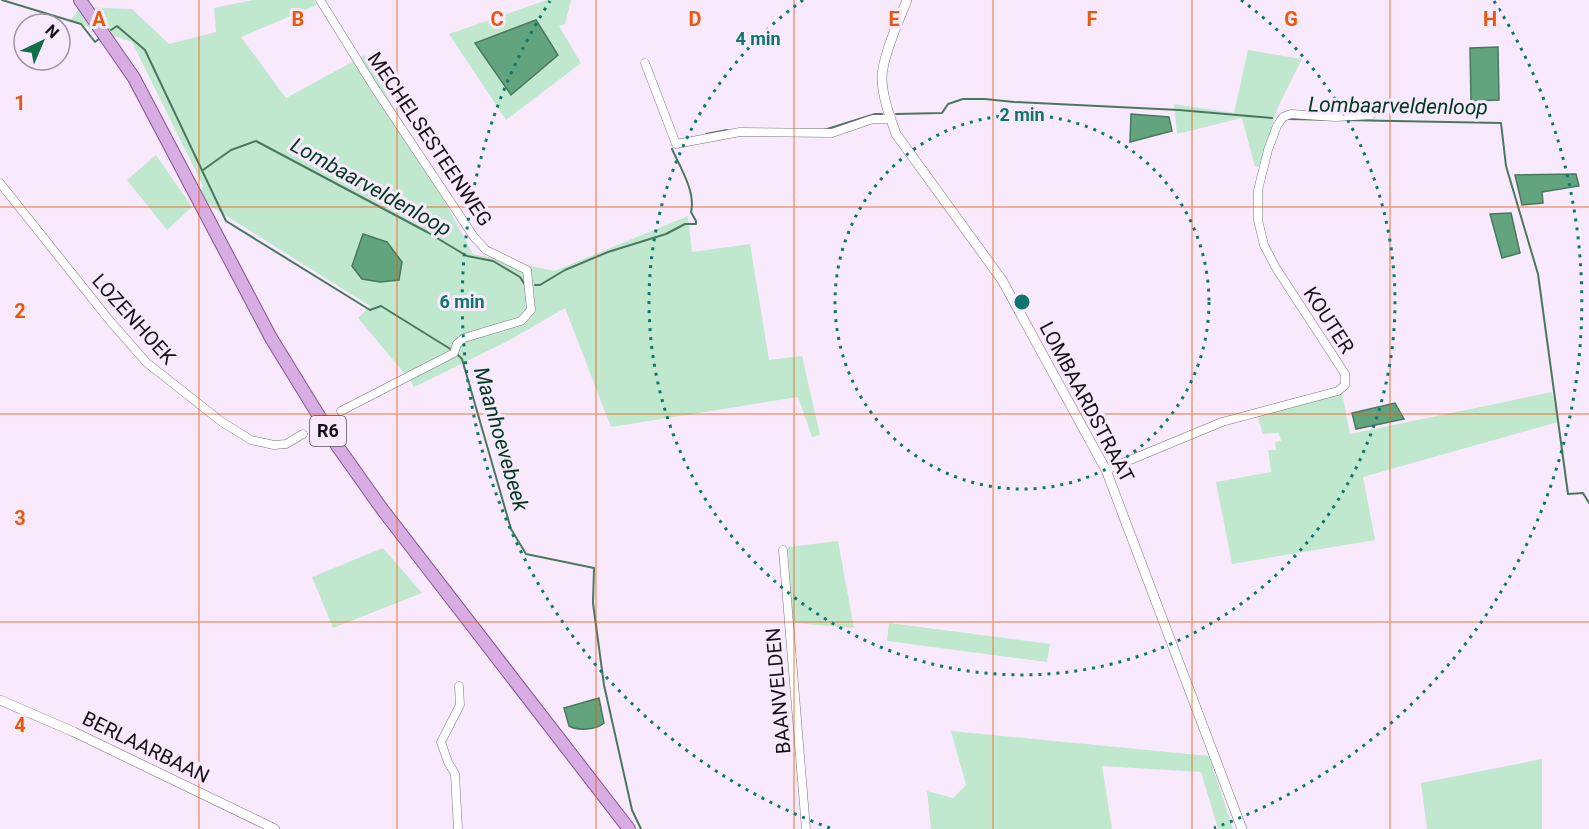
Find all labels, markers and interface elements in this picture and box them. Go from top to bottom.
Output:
text: A [92,7,106,31]
text: B [292,7,304,31]
text: C [490,7,504,31]
text: D [689,7,702,31]
text: E [888,7,900,31]
text: F [1087,7,1098,31]
text: G [1284,7,1298,31]
text: H [1483,7,1497,31]
north arrow [12,12,72,72]
text: N [41,21,63,42]
text: 4 min [735,28,781,49]
street label: MECHELSESTEENWEG [363,47,497,231]
text: 1 [14,91,26,115]
water label: Lombaarveldenloop [1308,92,1488,120]
text: 2 min [999,104,1045,125]
water label: Lombaarveldenloop [287,133,455,241]
street label: LOZENHOEK [87,269,181,369]
street label: KOUTER [1299,282,1359,358]
text: 6 min [439,291,485,312]
centre of rings [1012,292,1032,312]
text: 2 [14,299,26,323]
street label: LOMBAARDSTRAAT [1035,318,1139,486]
water label: Maanhoevebeek [469,364,533,514]
road number: R6 [310,416,346,446]
text: 3 [14,506,26,530]
street label: BAANVELDEN [761,627,795,755]
street label: BERLAARBAAN [79,706,213,788]
text: 4 [14,713,26,737]

